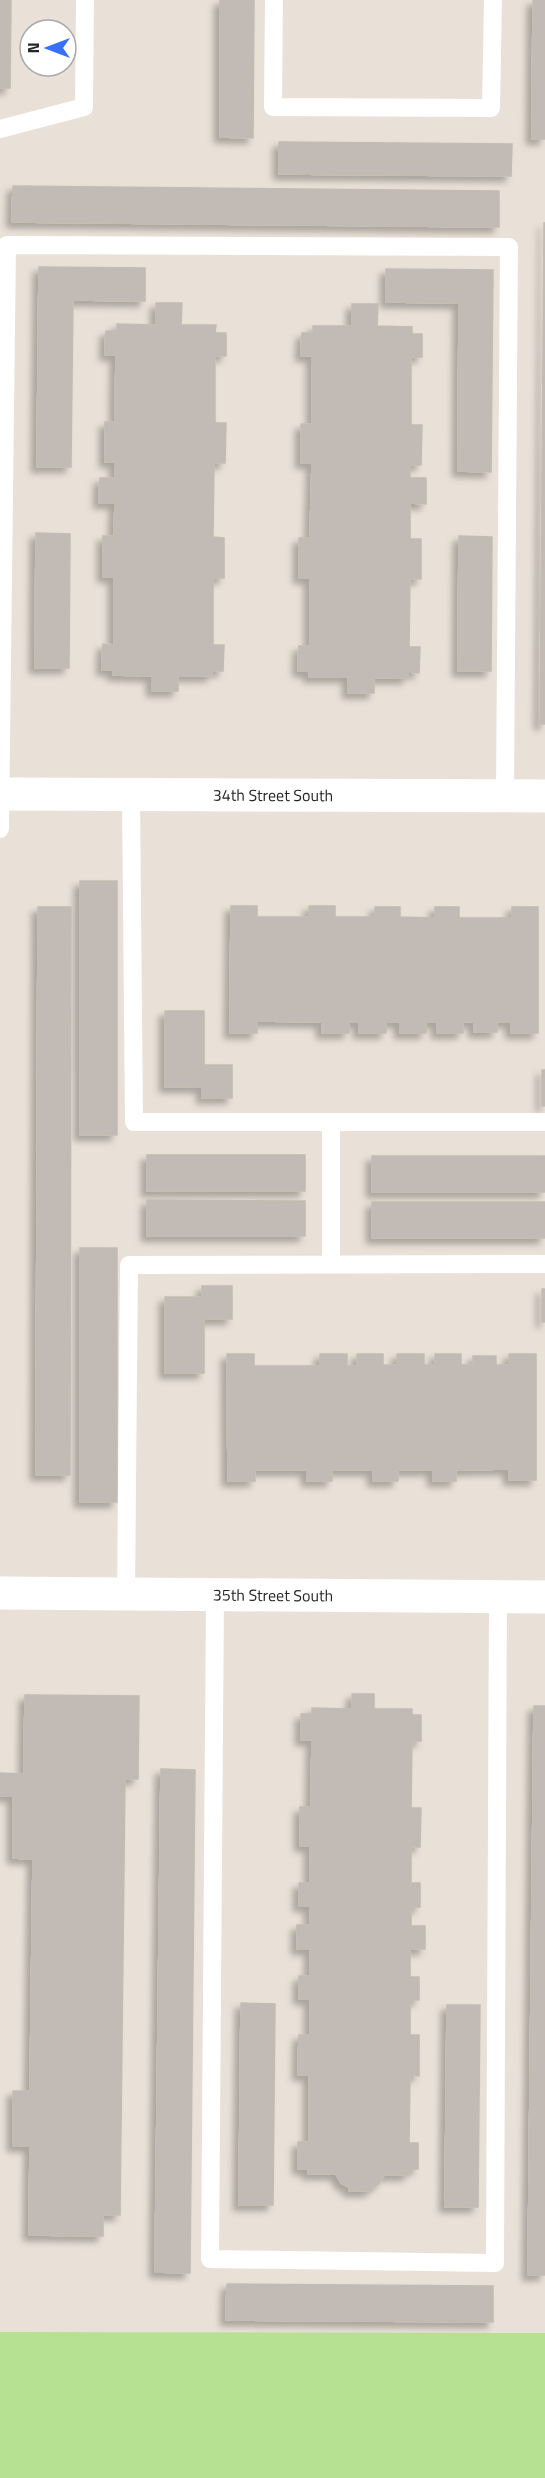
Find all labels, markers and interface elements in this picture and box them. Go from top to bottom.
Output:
north arrow [18,18,78,78]
text: N [21,42,45,54]
street label: 34th Street South [213,783,333,807]
street label: 35th Street South [213,1583,333,1607]

